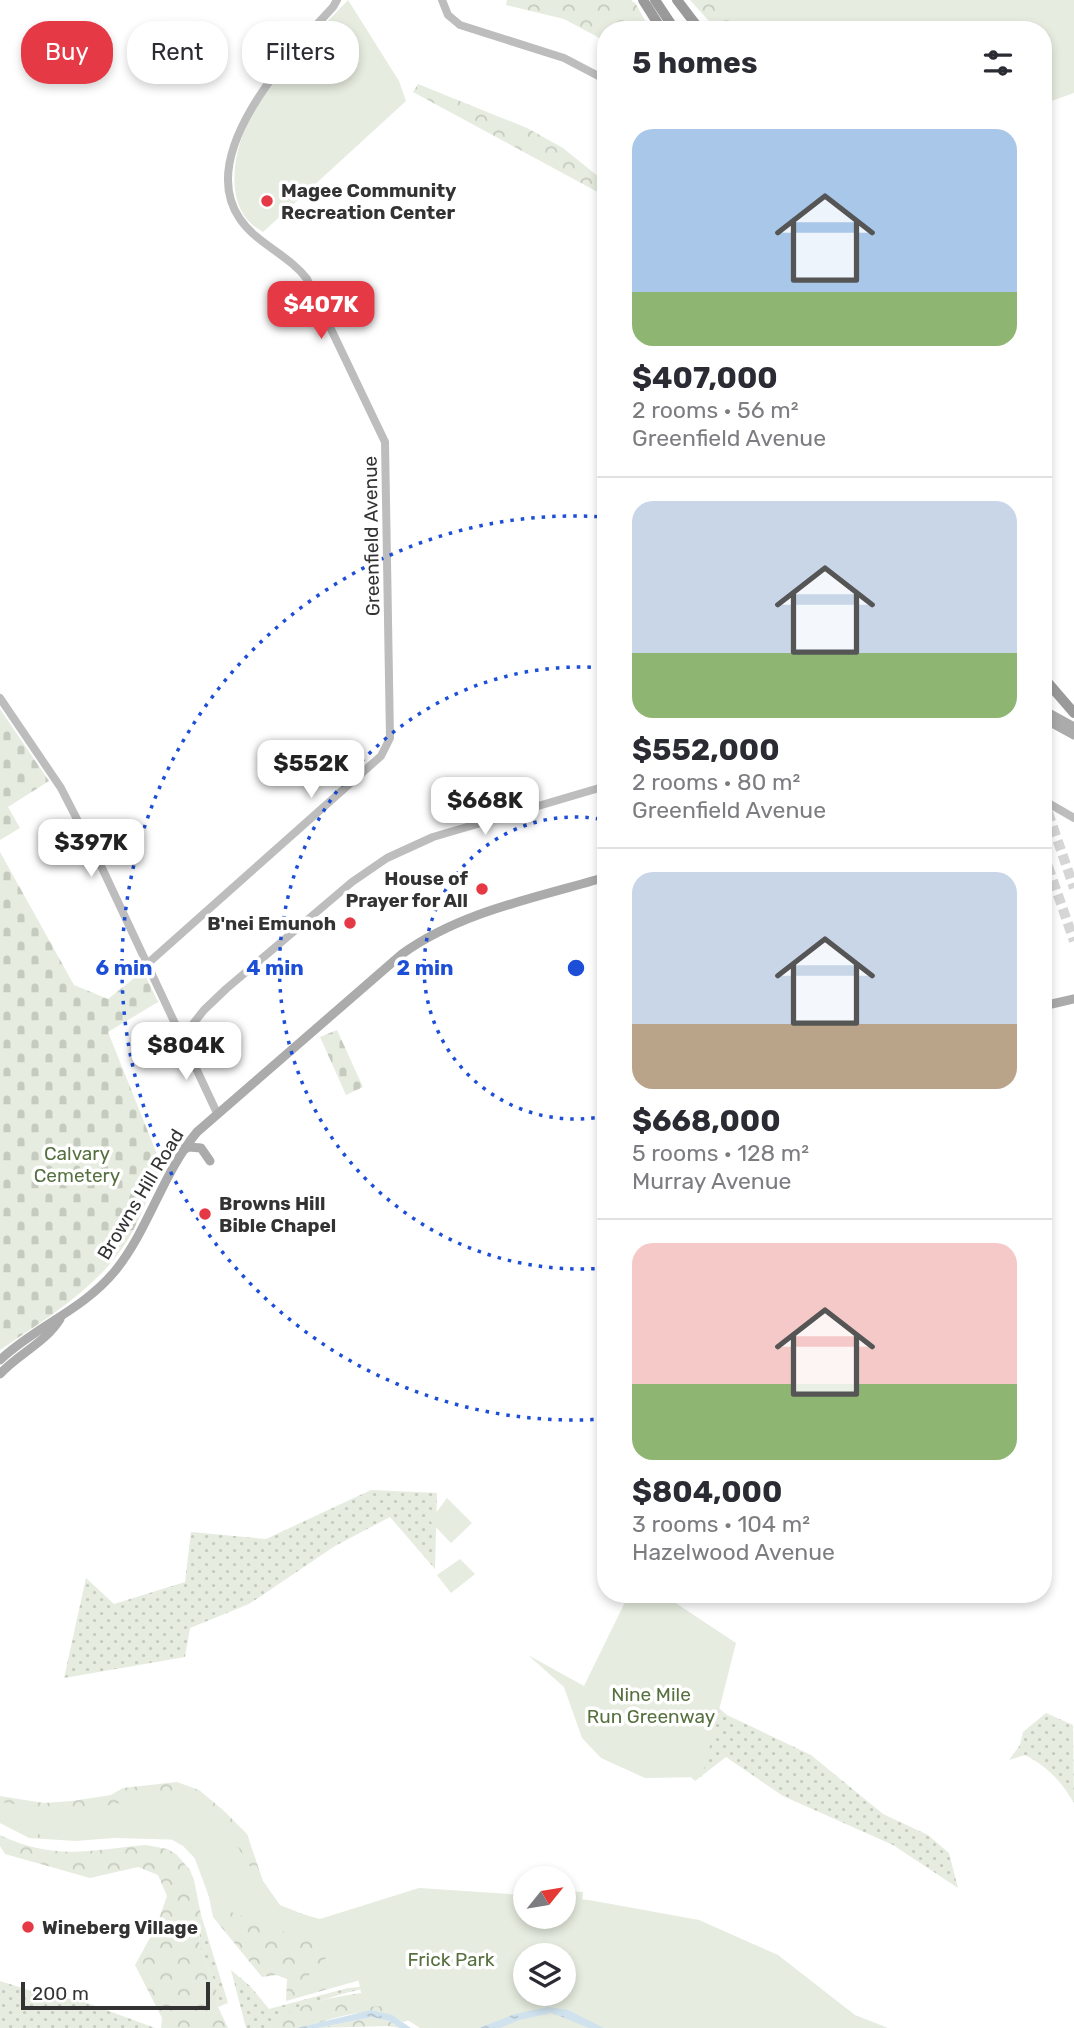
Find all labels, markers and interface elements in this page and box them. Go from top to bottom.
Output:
chip: Buy [21,21,113,84]
chip: Rent [127,21,228,84]
chip: Filters [242,21,359,84]
icon: filters [979,44,1017,82]
text: 5 homes [632,45,758,81]
icon: home [762,175,888,301]
place label: Magee Community Recreation Center [281,179,457,224]
marker: Magee Community Recreation Center [259,193,275,209]
pin: $407K [272,282,370,341]
text: $407K [283,290,359,318]
text: $407,000 [632,360,778,396]
text: 2 rooms · 56 m² [632,396,799,424]
text: Greenfield Avenue [632,424,826,452]
street label: Greenfield Avenue [359,456,384,616]
icon: home [762,547,888,673]
text: $552,000 [632,732,780,768]
pin: $552K [262,740,360,800]
text: $552K [273,749,349,777]
text: 2 rooms · 80 m² [632,768,800,796]
pin: $668K [436,778,534,837]
text: $668K [447,786,523,814]
text: Greenfield Avenue [632,796,826,824]
pin: $397K [42,820,140,879]
text: $397K [54,828,128,856]
place label: House of Prayer for All [345,867,469,912]
marker: House of Prayer for All [474,881,490,897]
place label: B'nei Emunoh [207,912,336,935]
marker: B'nei Emunoh [342,915,358,931]
icon: home [762,918,888,1044]
text: 6 min [96,955,152,980]
text: 4 min [246,955,304,980]
text: 2 min [397,955,453,980]
centre of rings [564,956,588,980]
pin: $804K [137,1023,235,1082]
text: $804K [147,1031,225,1059]
text: $668,000 [632,1103,781,1139]
street label: Browns Hill Road [92,1125,189,1264]
text: 5 rooms · 128 m² [632,1139,809,1167]
park label: Calvary Cemetery [34,1142,120,1187]
text: Murray Avenue [632,1167,792,1195]
place label: Browns Hill Bible Chapel [219,1192,336,1237]
marker: Browns Hill Bible Chapel [197,1206,213,1222]
icon: home [762,1289,888,1415]
text: $804,000 [632,1474,782,1510]
text: 3 rooms · 104 m² [632,1510,810,1538]
text: Hazelwood Avenue [632,1538,835,1566]
park label: Nine Mile Run Greenway [587,1683,715,1728]
north arrow [513,1866,576,1928]
map controls [513,1866,576,2006]
place label: Wineberg Village [42,1916,198,1939]
marker: Wineberg Village [20,1919,36,1935]
button: layers [513,1943,576,2006]
park label: Frick Park [408,1948,495,1971]
scale bar [21,1979,210,2011]
text: 200 m [32,1982,89,2005]

